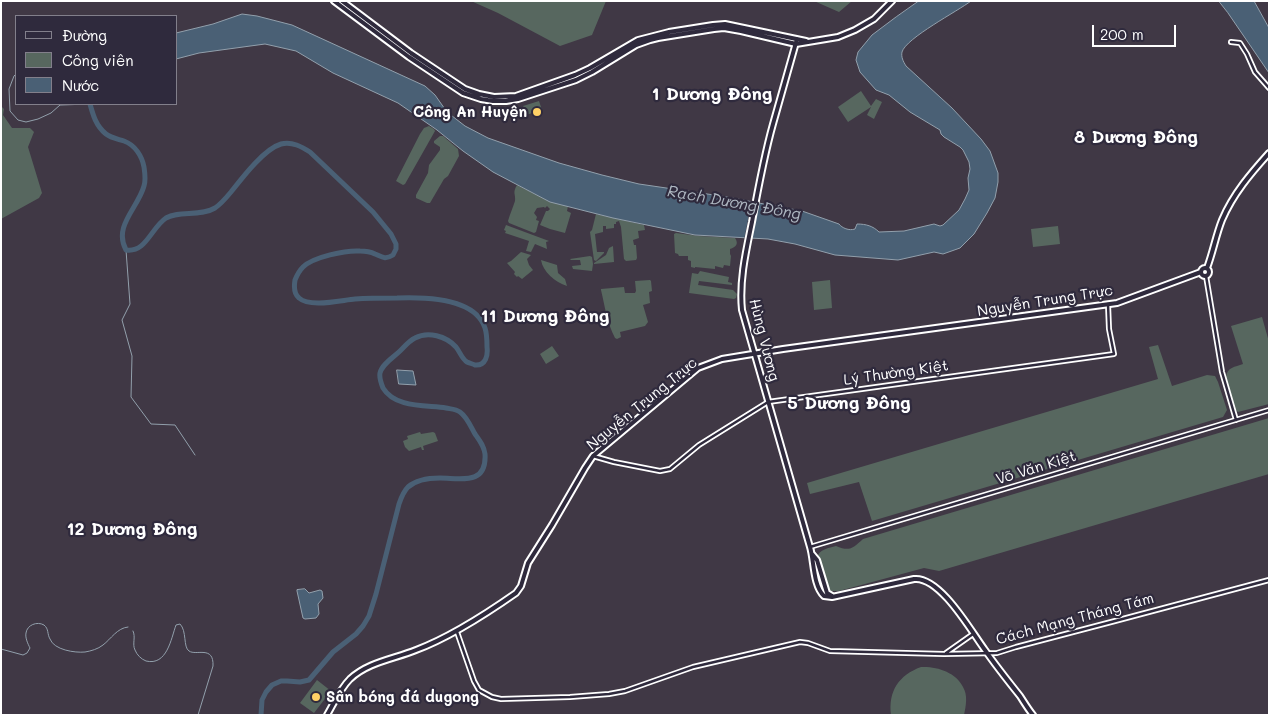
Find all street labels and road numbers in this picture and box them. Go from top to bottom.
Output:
street label: Nguyễn Trung Trực [976,281,1114,321]
street label: Hùng Vương [745,297,783,383]
street label: Nguyễn Trung Trực [583,354,701,454]
street label: Lý Thường Kiệt [842,357,950,389]
street label: Võ Văn Kiệt [994,447,1078,489]
street label: Cách Mạng Tháng Tám [994,589,1156,649]

